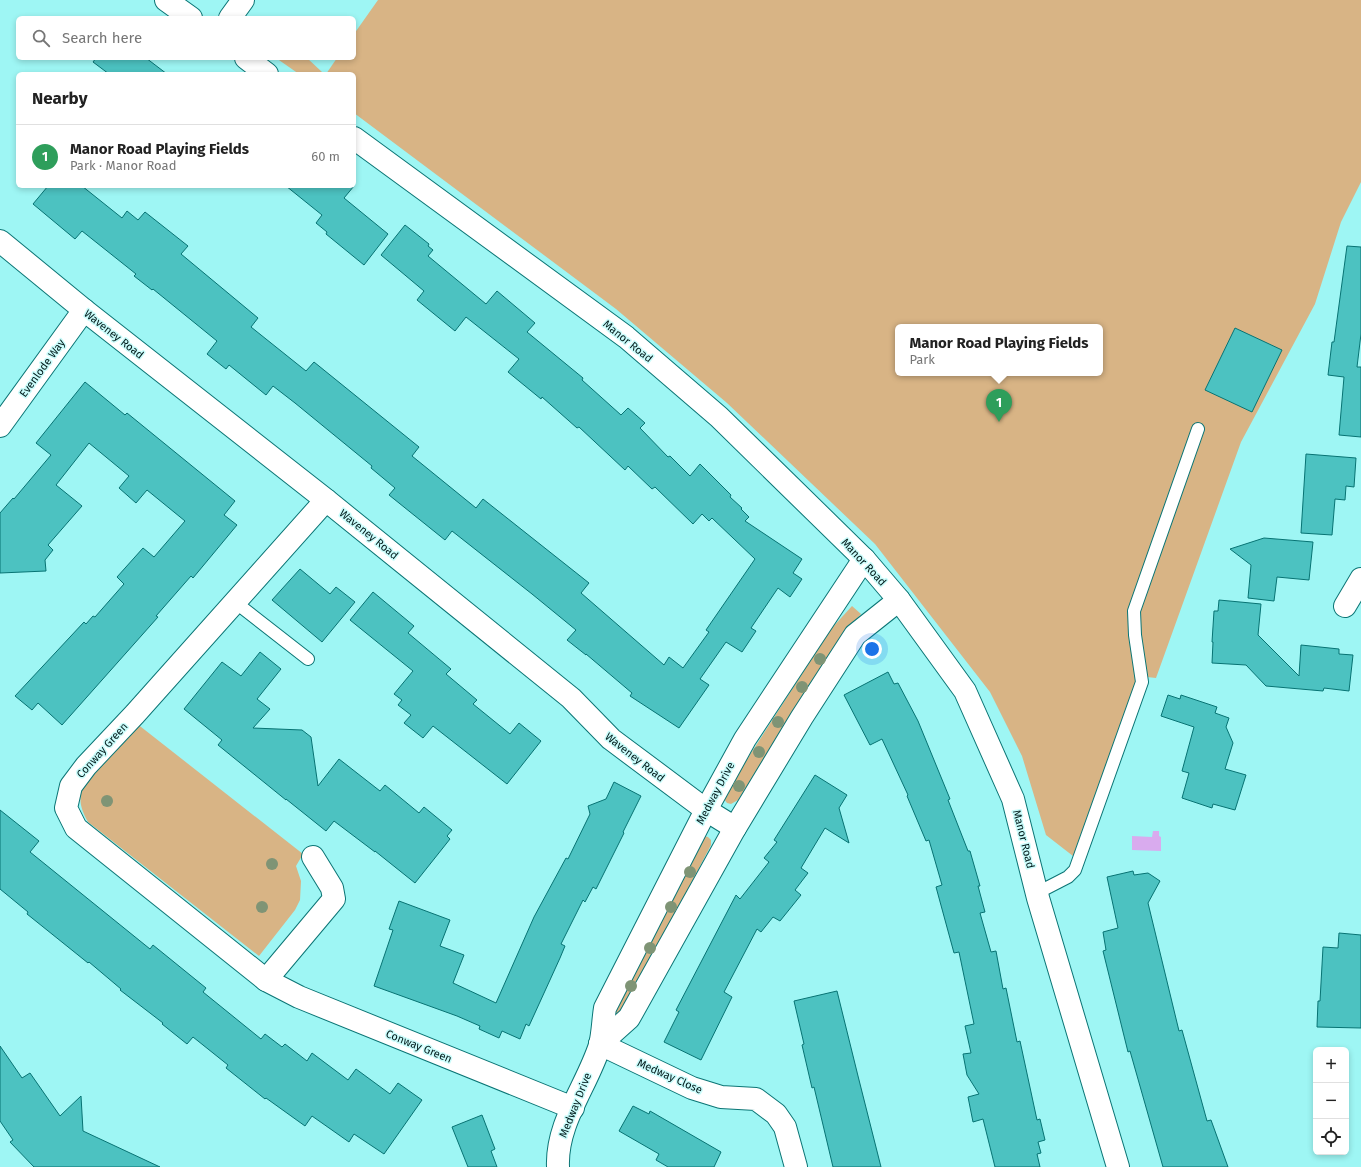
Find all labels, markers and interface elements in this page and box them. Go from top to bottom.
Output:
search box [16,16,356,60]
icon: search [30,27,52,49]
text: Search here [62,29,142,47]
text: Nearby [32,88,87,109]
text: Manor Road Playing Fields [70,140,249,158]
text: 1 [42,149,48,164]
text: 60 m [311,149,340,164]
text: Park · Manor Road [70,158,176,173]
street label: Waveney Road [81,307,146,362]
street label: Manor Road [600,317,655,365]
popup [895,324,1103,376]
text: Manor Road Playing Fields [909,334,1089,352]
street label: Evenlode Way [17,336,68,400]
text: Park [909,352,935,367]
pin: 1 [986,389,1012,422]
street label: Waveney Road [337,507,401,562]
street label: Manor Road [838,536,889,589]
your location [862,639,882,659]
street label: Conway Green [74,720,131,781]
street label: Waveney Road [602,730,667,785]
street label: Medway Drive [694,760,737,827]
street label: Manor Road [1010,808,1037,870]
street label: Conway Green [384,1027,454,1066]
map controls [1313,1047,1349,1155]
button: + [1313,1047,1349,1083]
street label: Medway Close [635,1056,704,1097]
street label: Medway Drive [557,1071,594,1140]
button: − [1313,1083,1349,1119]
button: locate [1313,1119,1349,1155]

